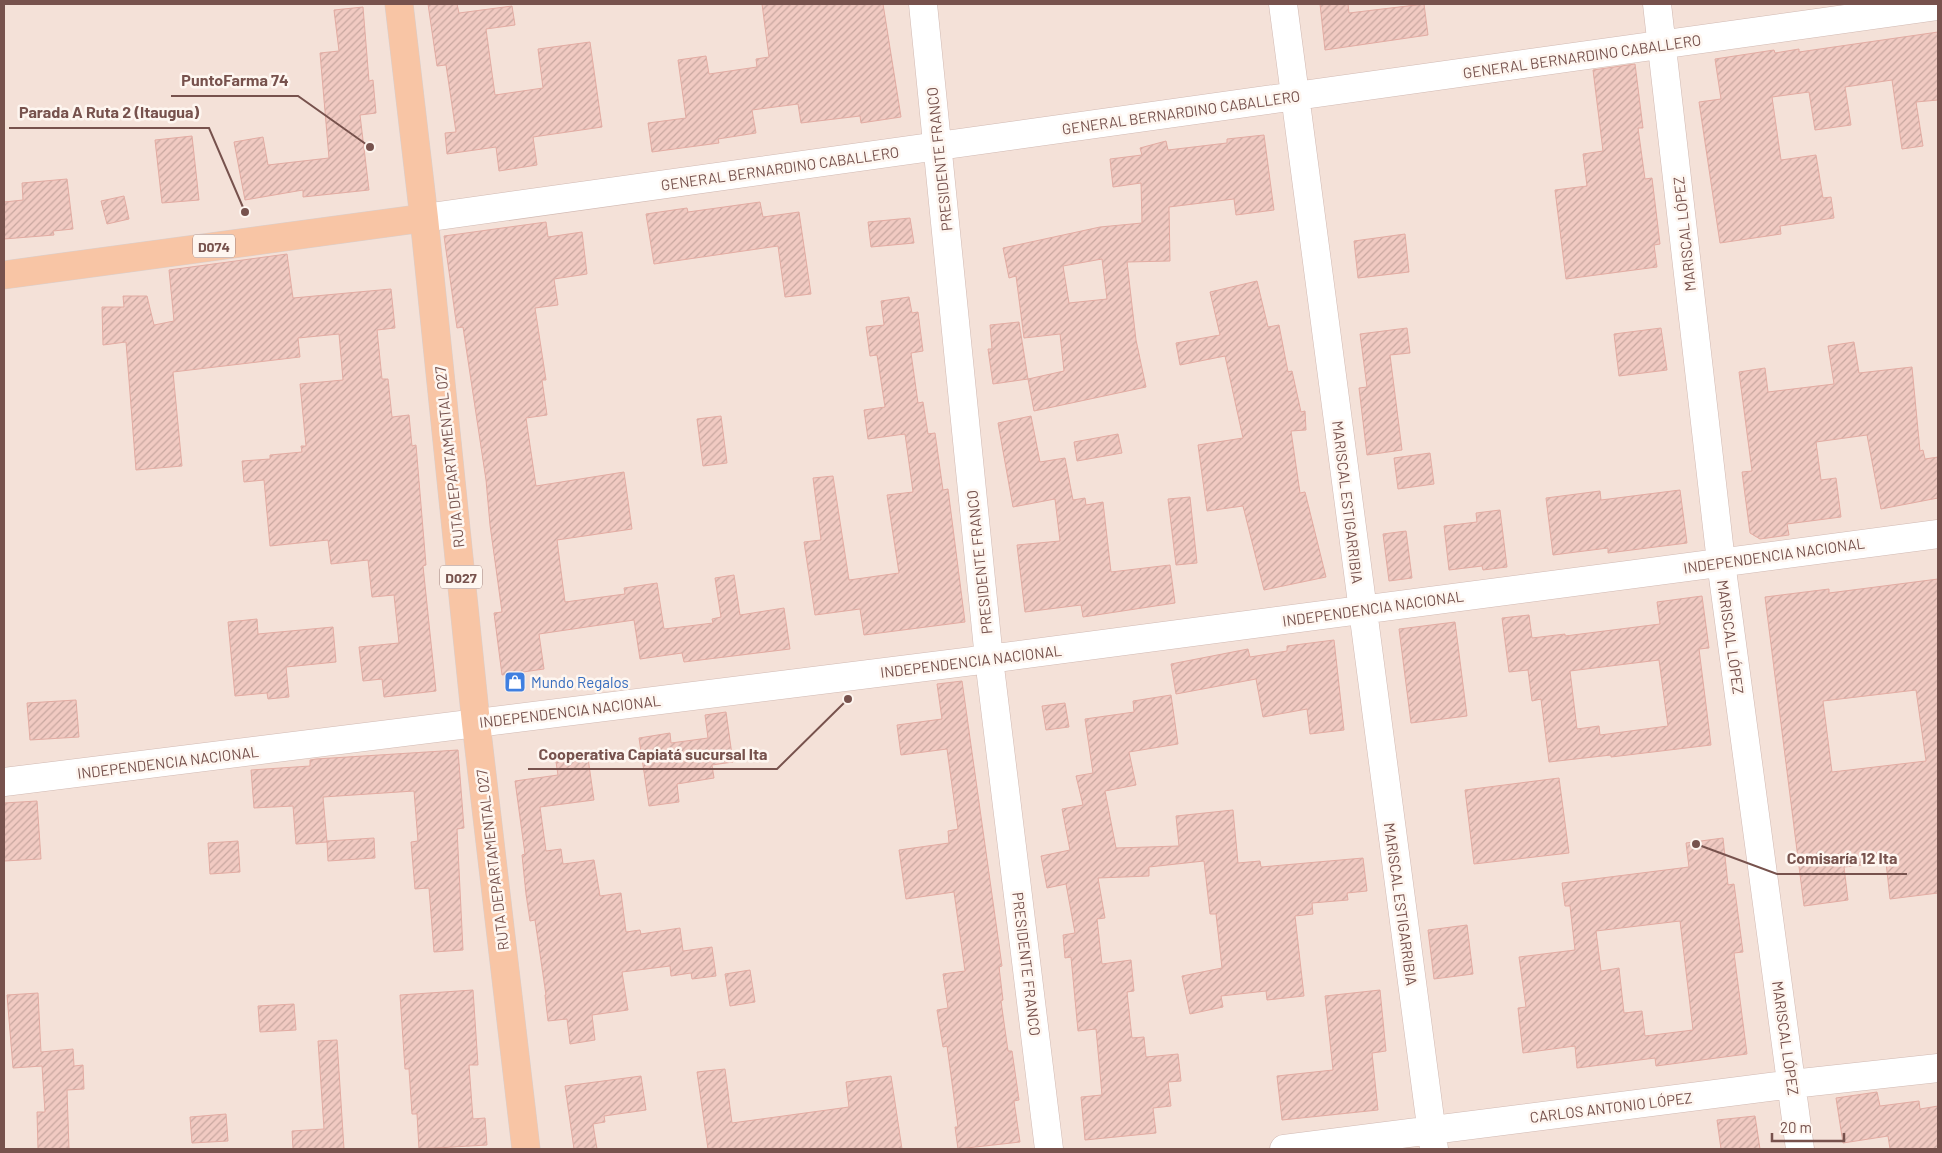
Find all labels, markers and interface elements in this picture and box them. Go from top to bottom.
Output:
street label: GENERAL BERNARDINO CABALLERO [1462,30,1702,82]
callout: PuntoFarma 74 [171,65,298,96]
text: PuntoFarma 74 [181,70,289,89]
street label: PRESIDENTE FRANCO [922,86,956,232]
street label: GENERAL BERNARDINO CABALLERO [1061,86,1301,138]
callout: Parada A Ruta 2 (Itaugua) [9,97,209,128]
text: Parada A Ruta 2 (Itaugua) [19,102,199,121]
street label: GENERAL BERNARDINO CABALLERO [660,142,900,194]
street label: MARISCAL LÓPEZ [1669,176,1699,292]
road number: D074 [193,235,235,258]
street label: RUTA DEPARTAMENTAL 027 [431,365,467,549]
street label: MARISCAL ESTIGARRIBIA [1329,419,1367,585]
street label: PRESIDENTE FRANCO [962,489,996,635]
street label: INDEPENDENCIA NACIONAL [1682,533,1866,577]
road number: D027 [440,566,482,588]
street label: MARISCAL LÓPEZ [1714,579,1748,695]
street label: INDEPENDENCIA NACIONAL [1281,586,1465,630]
street label: INDEPENDENCIA NACIONAL [879,641,1063,681]
shop icon: Mundo Regalos [503,670,527,694]
place label: Mundo Regalos [531,673,629,691]
street label: INDEPENDENCIA NACIONAL [478,691,662,731]
callout: Cooperativa Capiatá sucursal Ita [528,738,777,769]
street label: INDEPENDENCIA NACIONAL [76,742,260,782]
text: Cooperativa Capiatá sucursal Ita [539,744,768,763]
street label: RUTA DEPARTAMENTAL 027 [472,768,512,952]
street label: MARISCAL ESTIGARRIBIA [1381,821,1421,987]
callout: Comisaría 12 Ita [1777,843,1907,874]
text: Comisaría 12 Ita [1787,848,1897,867]
street label: PRESIDENTE FRANCO [1009,891,1045,1037]
street label: MARISCAL LÓPEZ [1769,980,1803,1096]
street label: CARLOS ANTONIO LÓPEZ [1529,1088,1693,1126]
scale bar [1772,1110,1844,1142]
text: 20 m [1780,1118,1812,1136]

